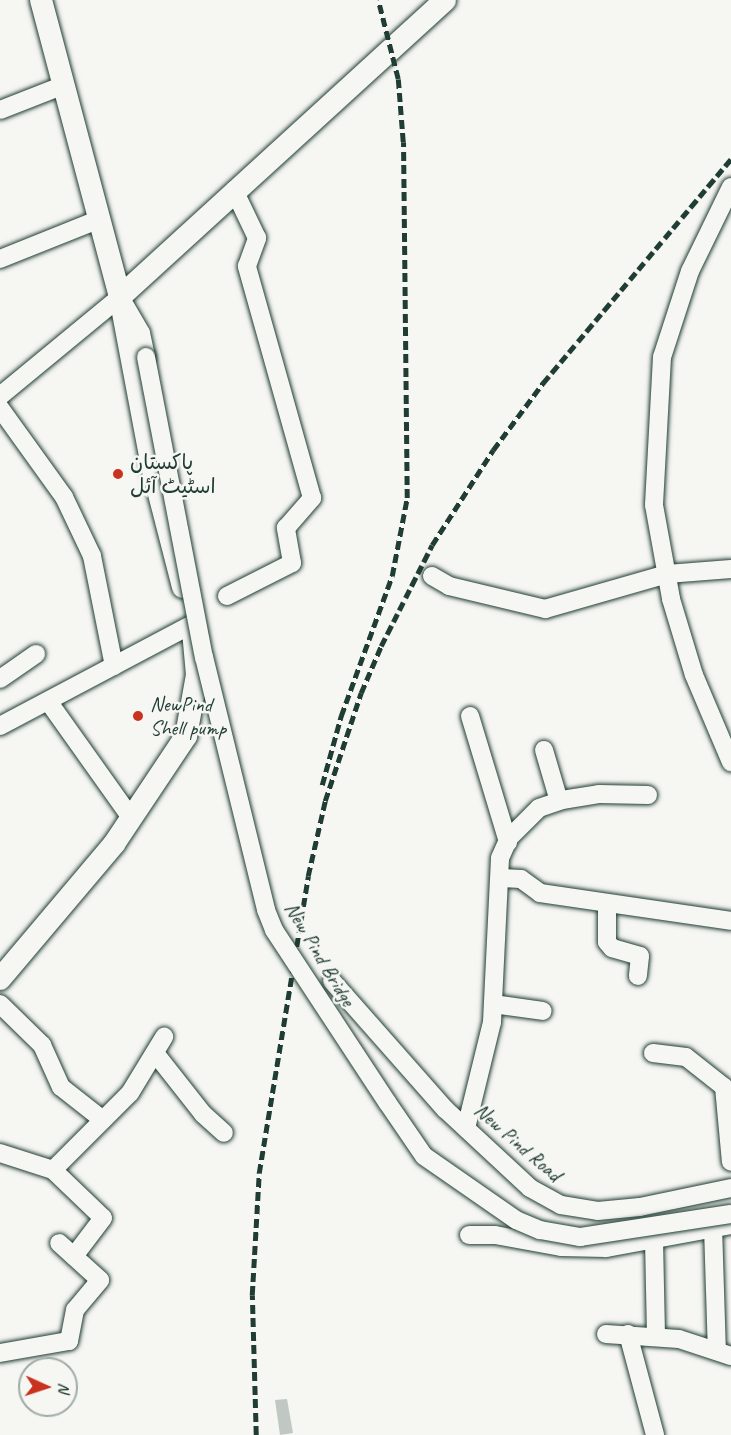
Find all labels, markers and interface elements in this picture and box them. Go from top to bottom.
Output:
place label: پاکستان اسٹیٹ آئل [130,449,216,499]
marker: پاکستان اسٹیٹ آئل [111,467,125,481]
place label: NewPind Shell pump [150,691,226,741]
marker: NewPind Shell pump [131,709,145,723]
street label: New Pind Bridge [279,897,361,1011]
street label: New Pind Road [469,1097,567,1187]
north arrow [18,1357,78,1417]
text: N [54,1382,74,1393]

